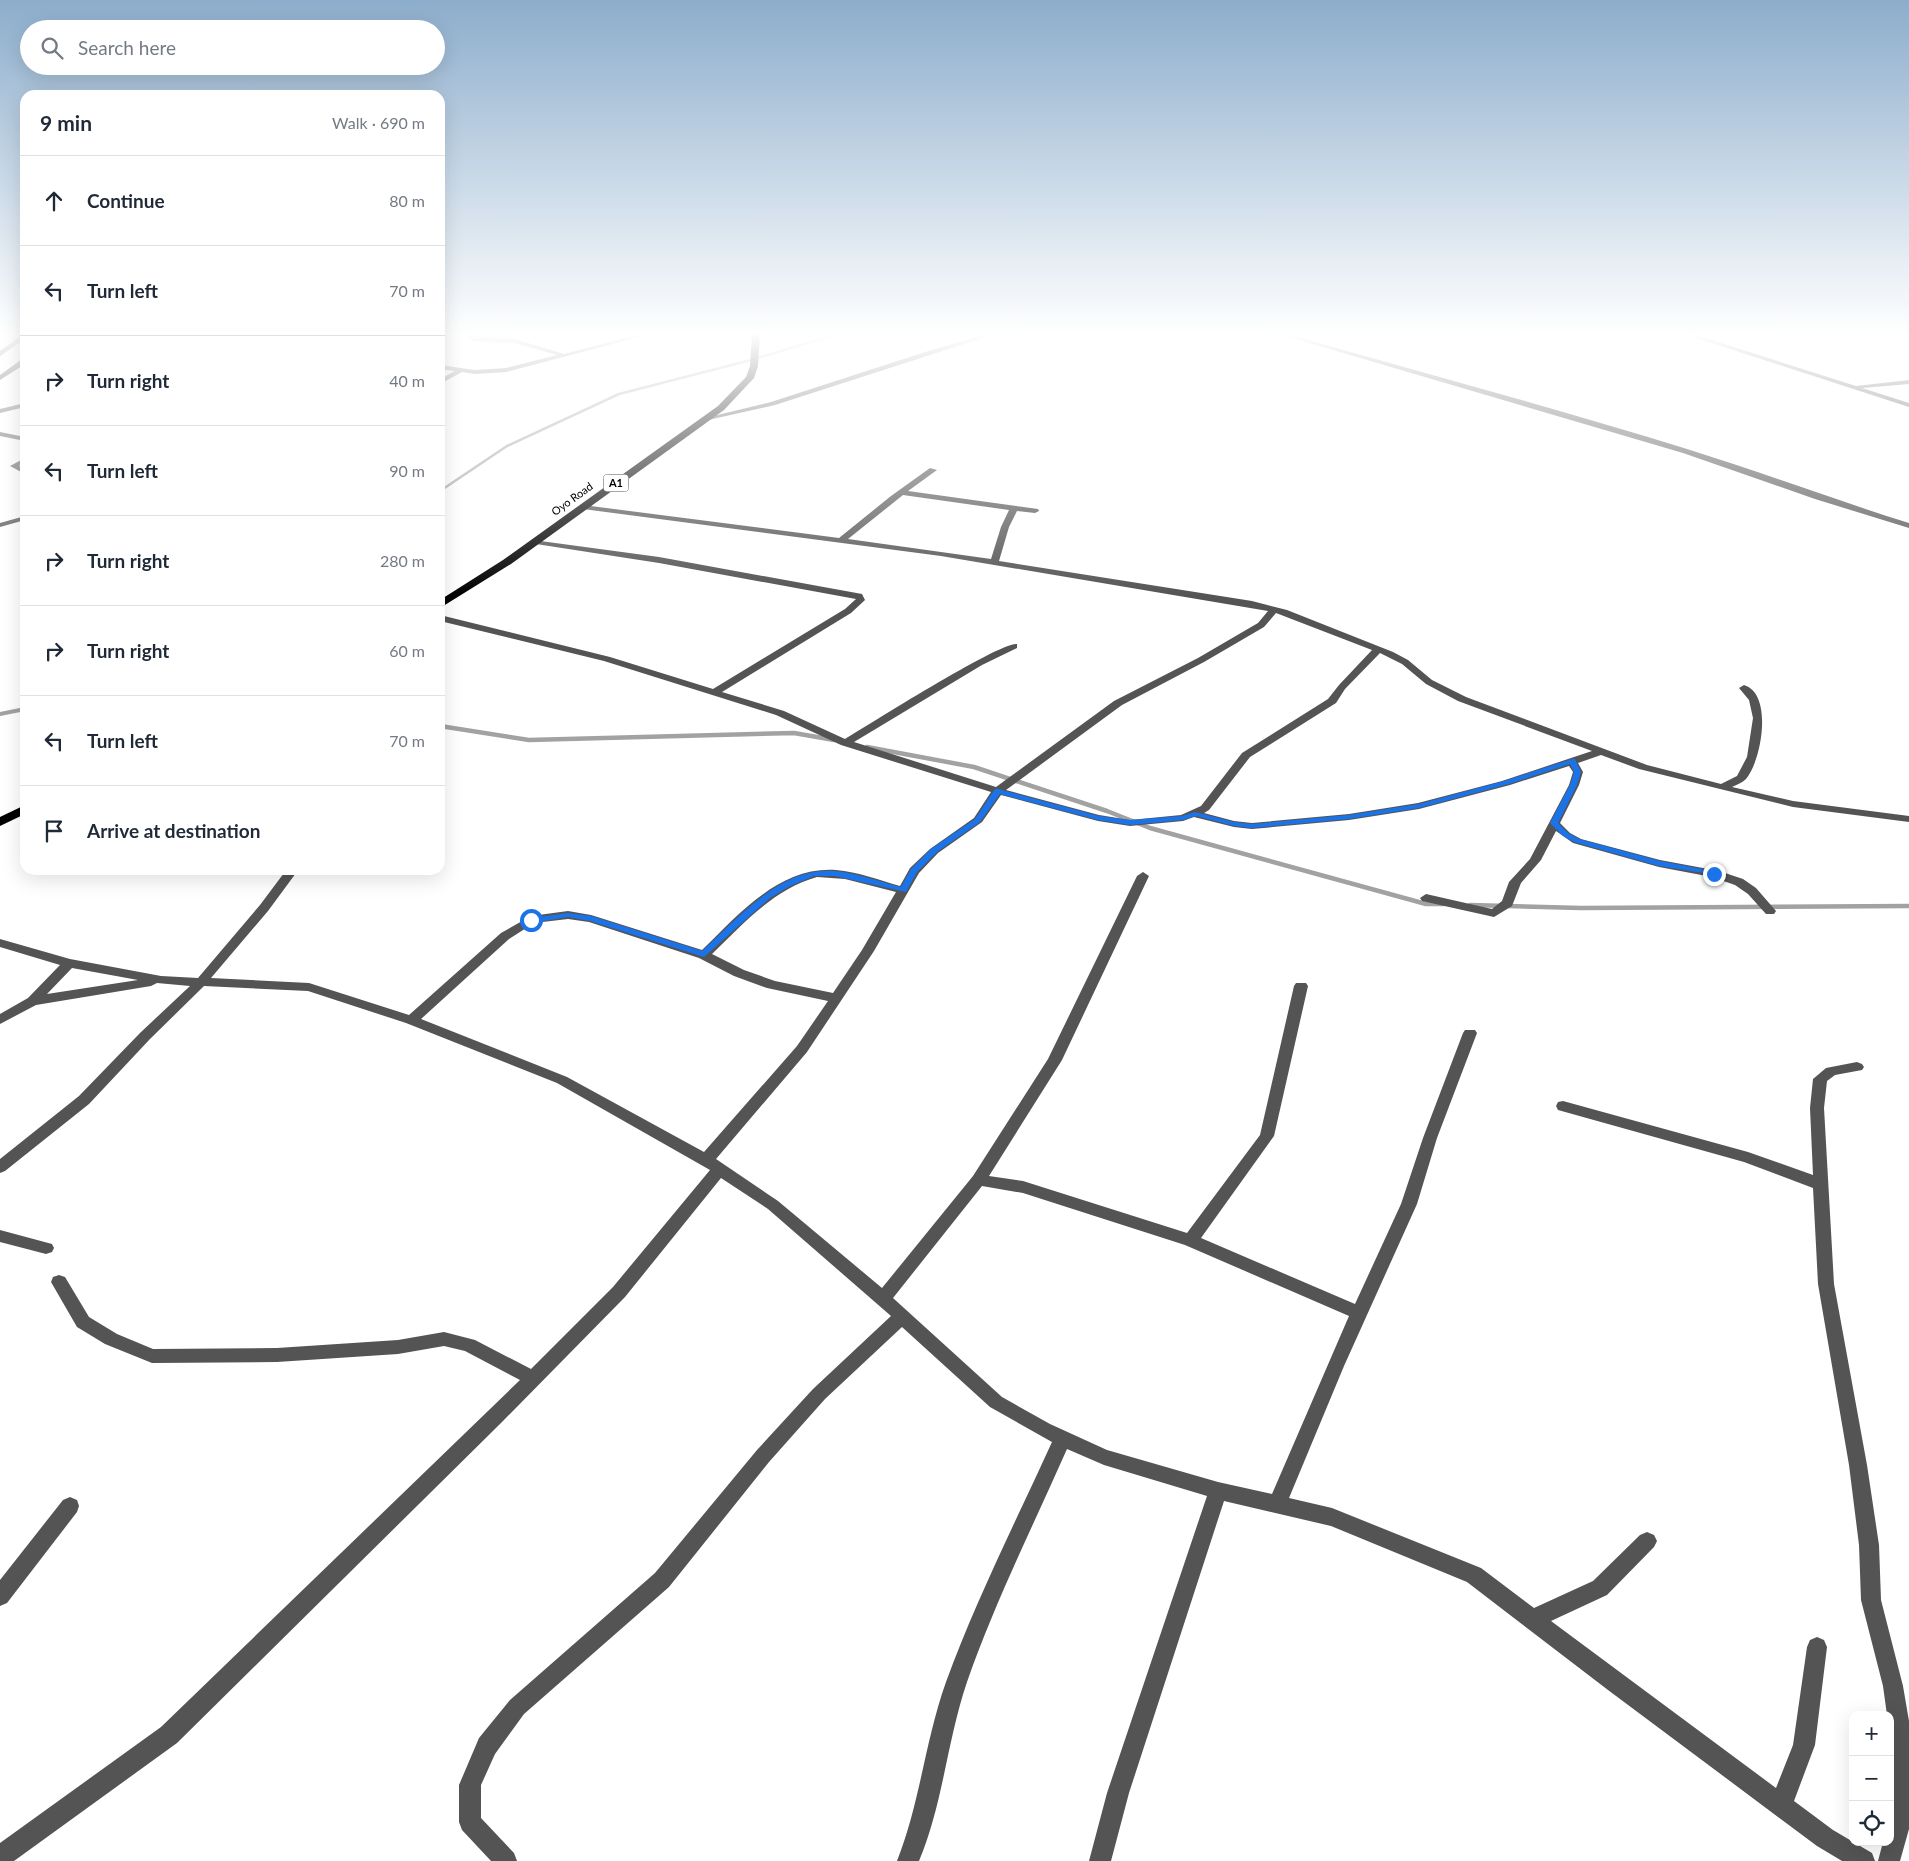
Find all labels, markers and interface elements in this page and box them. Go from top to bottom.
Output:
search box [20,20,445,75]
icon: search [38,34,66,62]
text: Search here [78,36,176,59]
text: 9 min [40,110,92,135]
text: Walk · 690 m [332,113,425,132]
icon: ahead [40,187,68,215]
text: Continue [87,189,165,212]
text: 80 m [389,191,425,210]
icon: left [40,277,68,305]
text: Turn left [87,279,158,302]
text: 70 m [389,281,425,300]
icon: right [40,367,68,395]
text: Turn right [87,369,169,392]
text: 40 m [389,371,425,390]
icon: left [40,457,68,485]
text: Turn left [87,459,158,482]
text: 90 m [389,461,425,480]
road number: A1 [604,474,628,492]
street label: Oyo Road [549,479,595,518]
icon: right [40,547,68,575]
text: Turn right [87,549,169,572]
text: 280 m [380,551,425,570]
icon: right [40,637,68,665]
text: Turn right [87,639,169,662]
text: 60 m [389,641,425,660]
icon: left [40,727,68,755]
text: Turn left [87,729,158,752]
text: 70 m [389,731,425,750]
icon: arrive [40,817,68,845]
text: Arrive at destination [87,819,260,842]
route end [1703,863,1726,886]
route start [520,909,543,932]
map controls [1849,1711,1894,1846]
button: + [1849,1711,1894,1756]
button: − [1849,1756,1894,1801]
button: locate [1849,1801,1894,1846]

